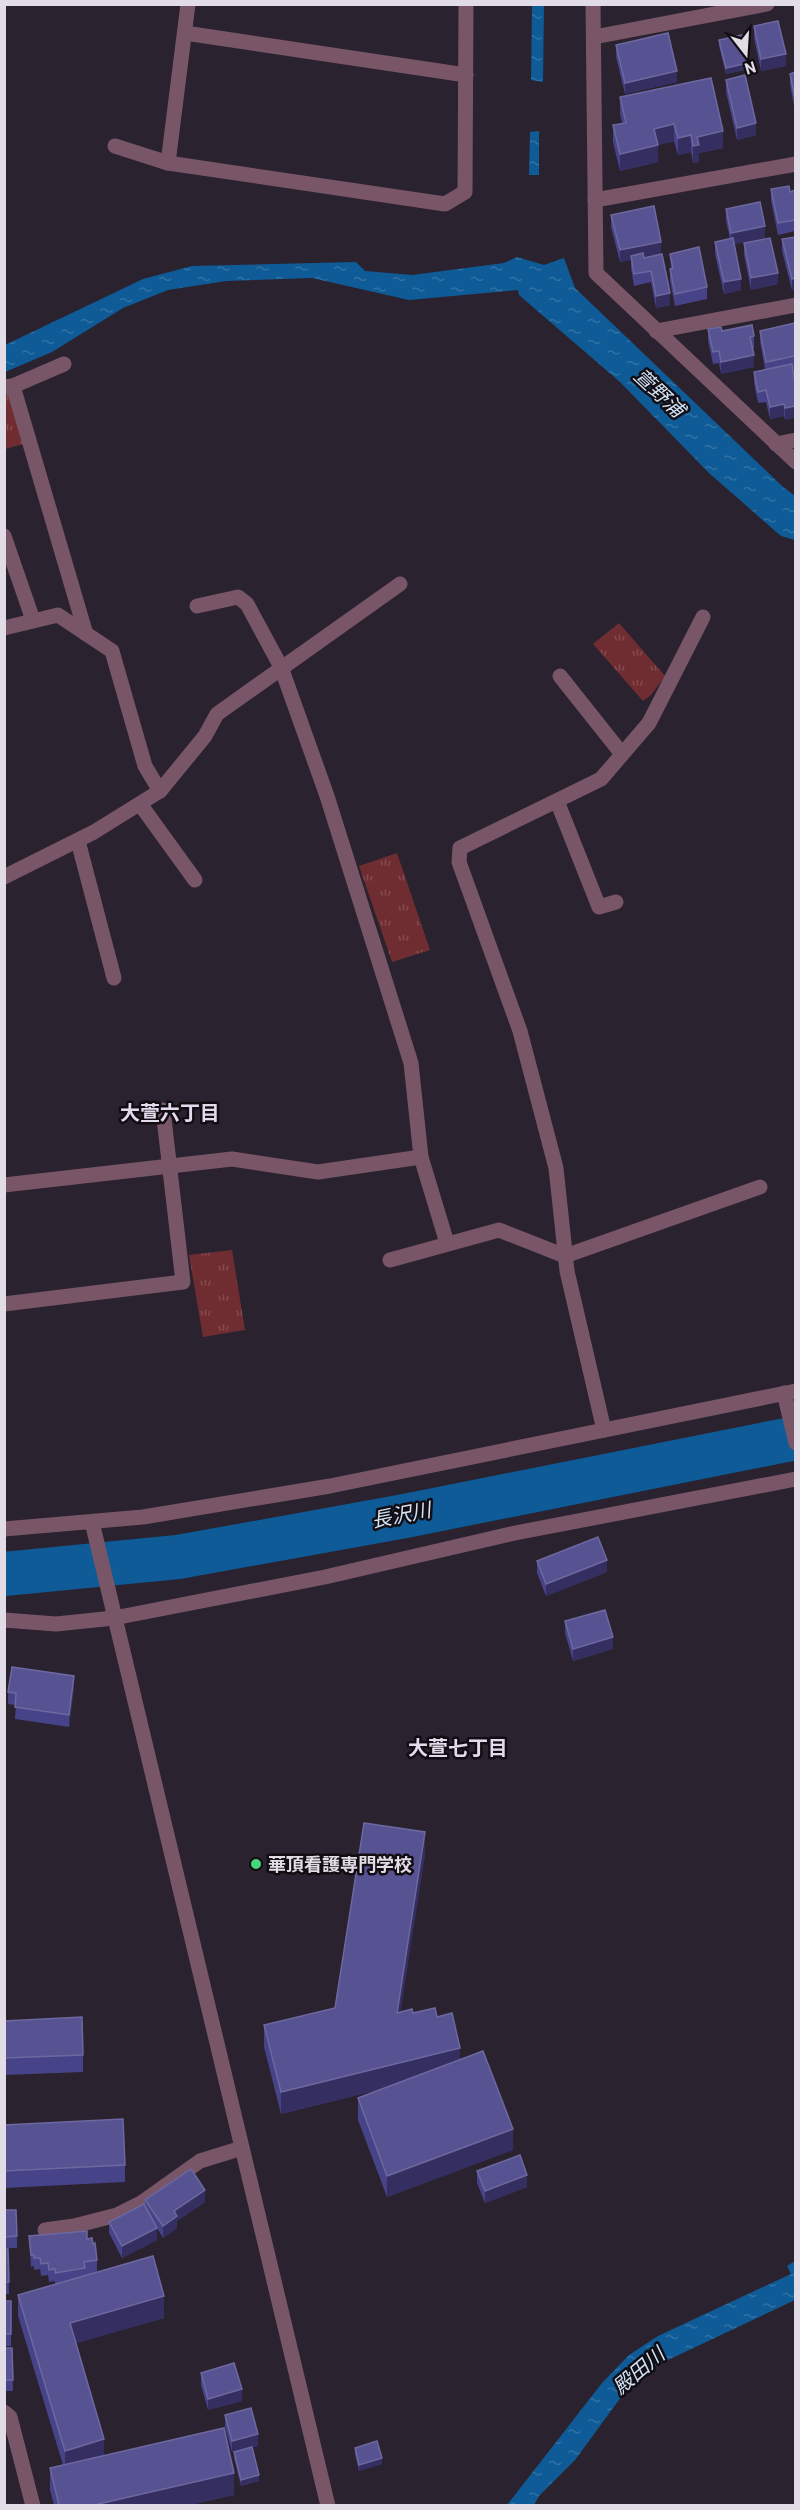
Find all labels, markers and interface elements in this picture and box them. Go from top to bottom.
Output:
north arrow [716,24,776,84]
text: N [743,58,758,79]
water label: 萱野浦 [630,363,692,423]
district label: 大萱六丁目 [120,1100,220,1124]
water label: 長沢川 [369,1496,435,1532]
district label: 大萱七丁目 [408,1735,508,1759]
place label: 華頂看護専門学校 [268,1853,412,1875]
marker: 華頂看護専門学校 [249,1857,263,1871]
water label: 殿田川 [607,2340,670,2398]

